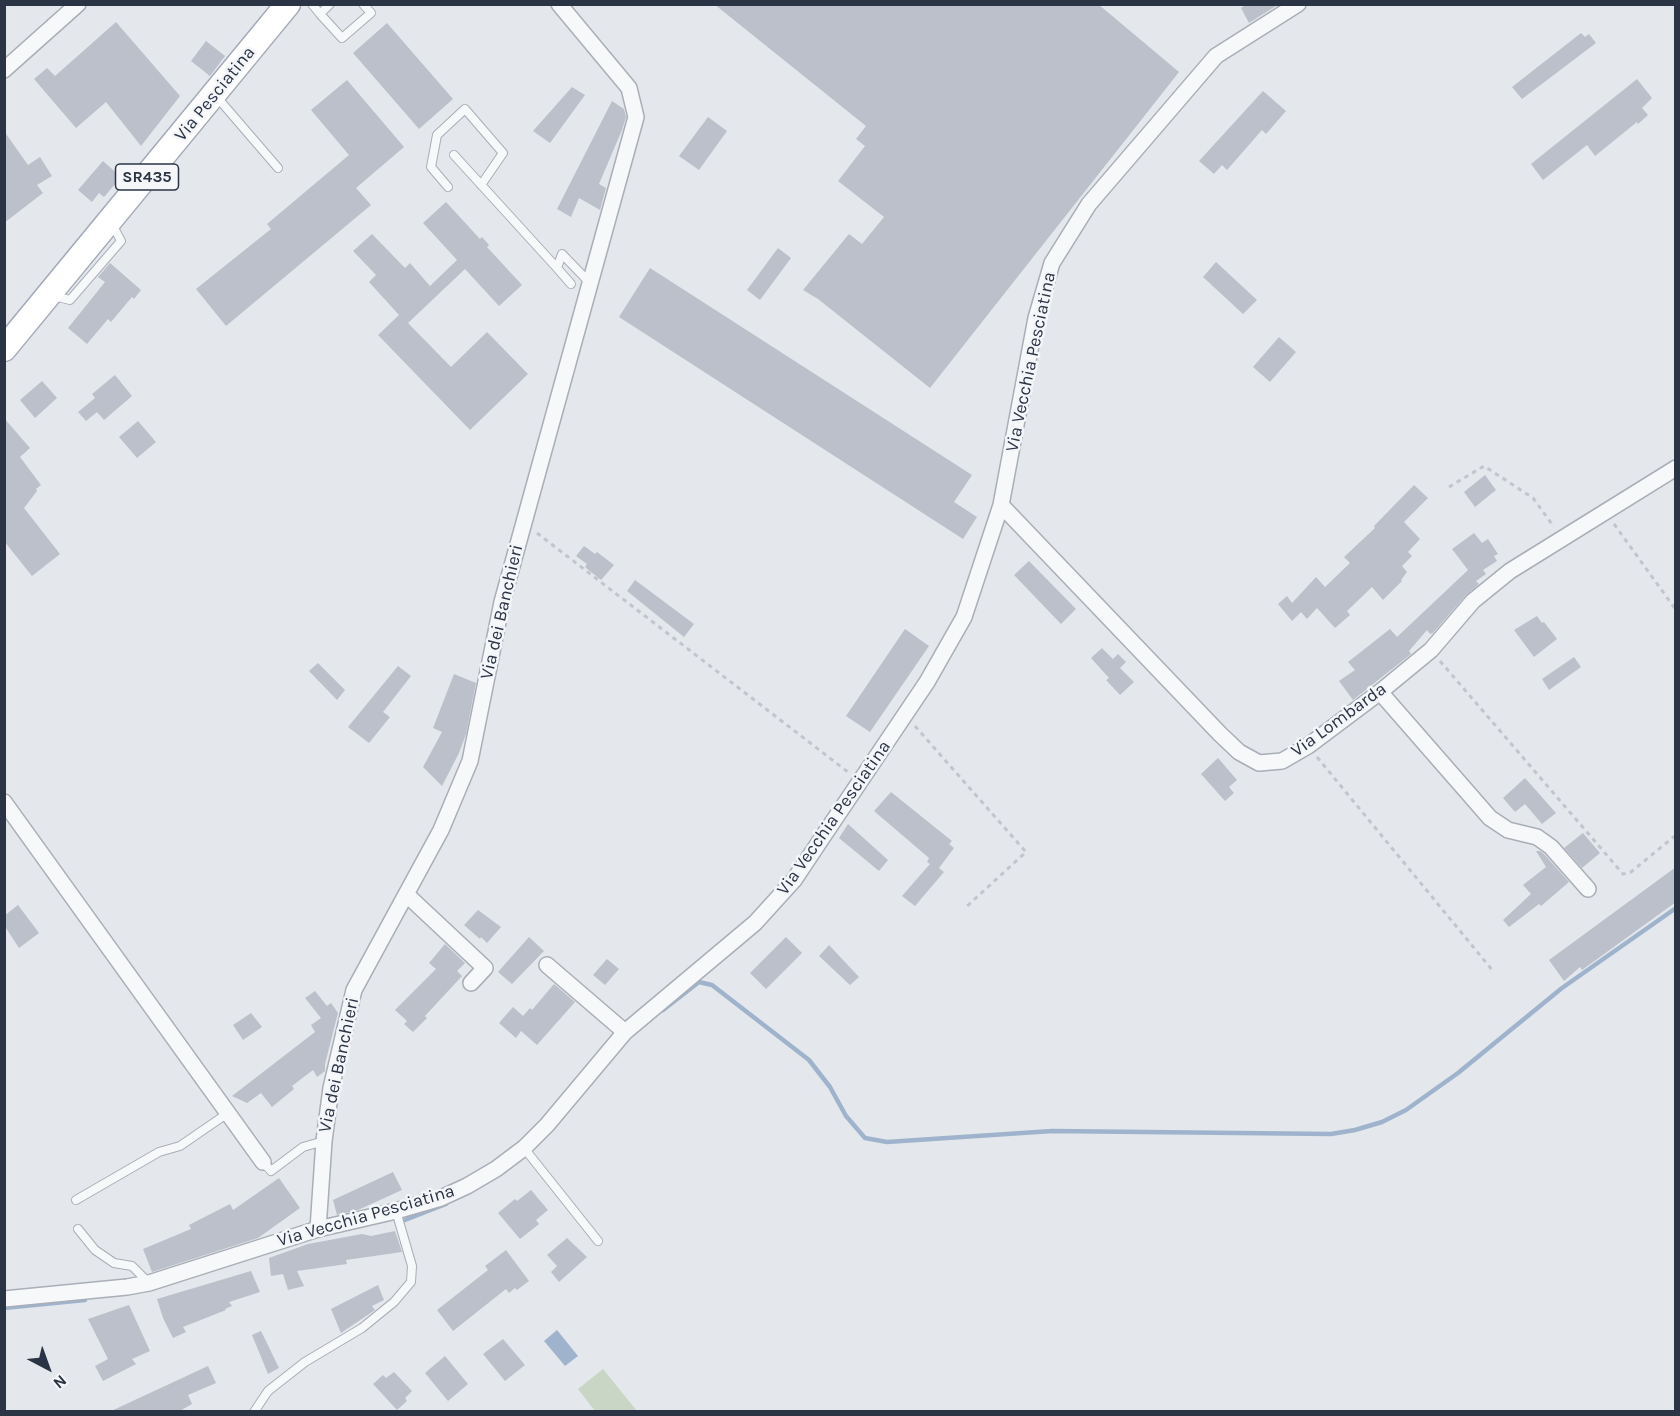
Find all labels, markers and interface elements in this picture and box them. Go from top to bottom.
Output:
street label: Via Pesciatina [170,42,260,146]
road number: SR435 [116,164,178,190]
street label: Via Vecchia Pesciatina [1001,270,1061,454]
street label: Via dei Banchieri [476,542,528,682]
street label: Via Lombarda [1287,678,1391,762]
street label: Via Vecchia Pesciatina [773,737,895,899]
street label: Via dei Banchieri [314,995,364,1135]
street label: Via Vecchia Pesciatina [275,1180,457,1252]
north arrow [18,1338,78,1398]
text: N [50,1371,71,1393]

